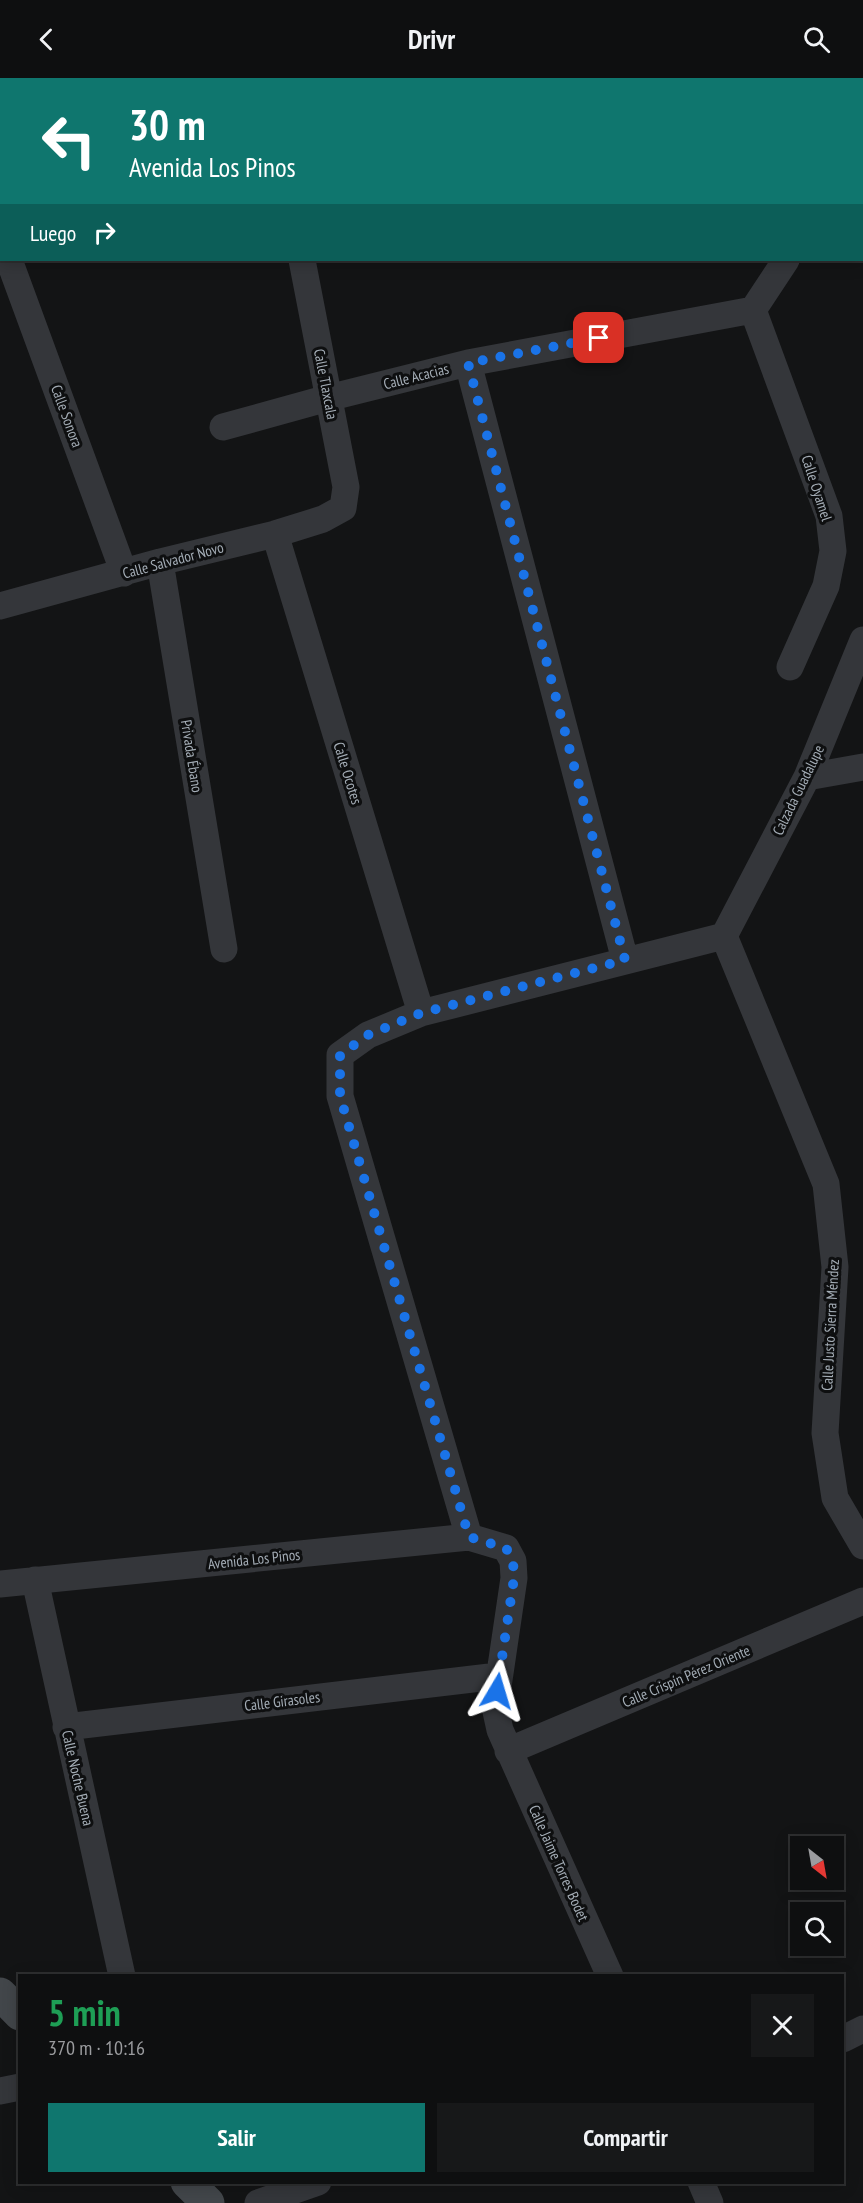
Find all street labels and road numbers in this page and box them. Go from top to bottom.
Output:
street label: Calle Tlaxcala [310,347,342,421]
street label: Calle Acacias [381,359,451,393]
street label: Calle Sonora [47,382,87,450]
street label: Calle Oyamel [797,453,837,524]
street label: Calle Salvador Novo [120,537,226,583]
street label: Privada Ébano [177,718,207,794]
street label: Calle Ocotes [330,740,366,806]
street label: Calzada Guadalupe [768,742,828,838]
street label: Calle Justo Sierra Méndez [817,1259,843,1391]
street label: Avenida Los Pinos [207,1545,301,1573]
street label: Calle Crispín Pérez Oriente [619,1640,753,1712]
street label: Calle Girasoles [243,1687,321,1715]
street label: Calle Noche Buena [58,1728,98,1828]
street label: Calle Jaime Torres Bodet [525,1802,593,1924]

